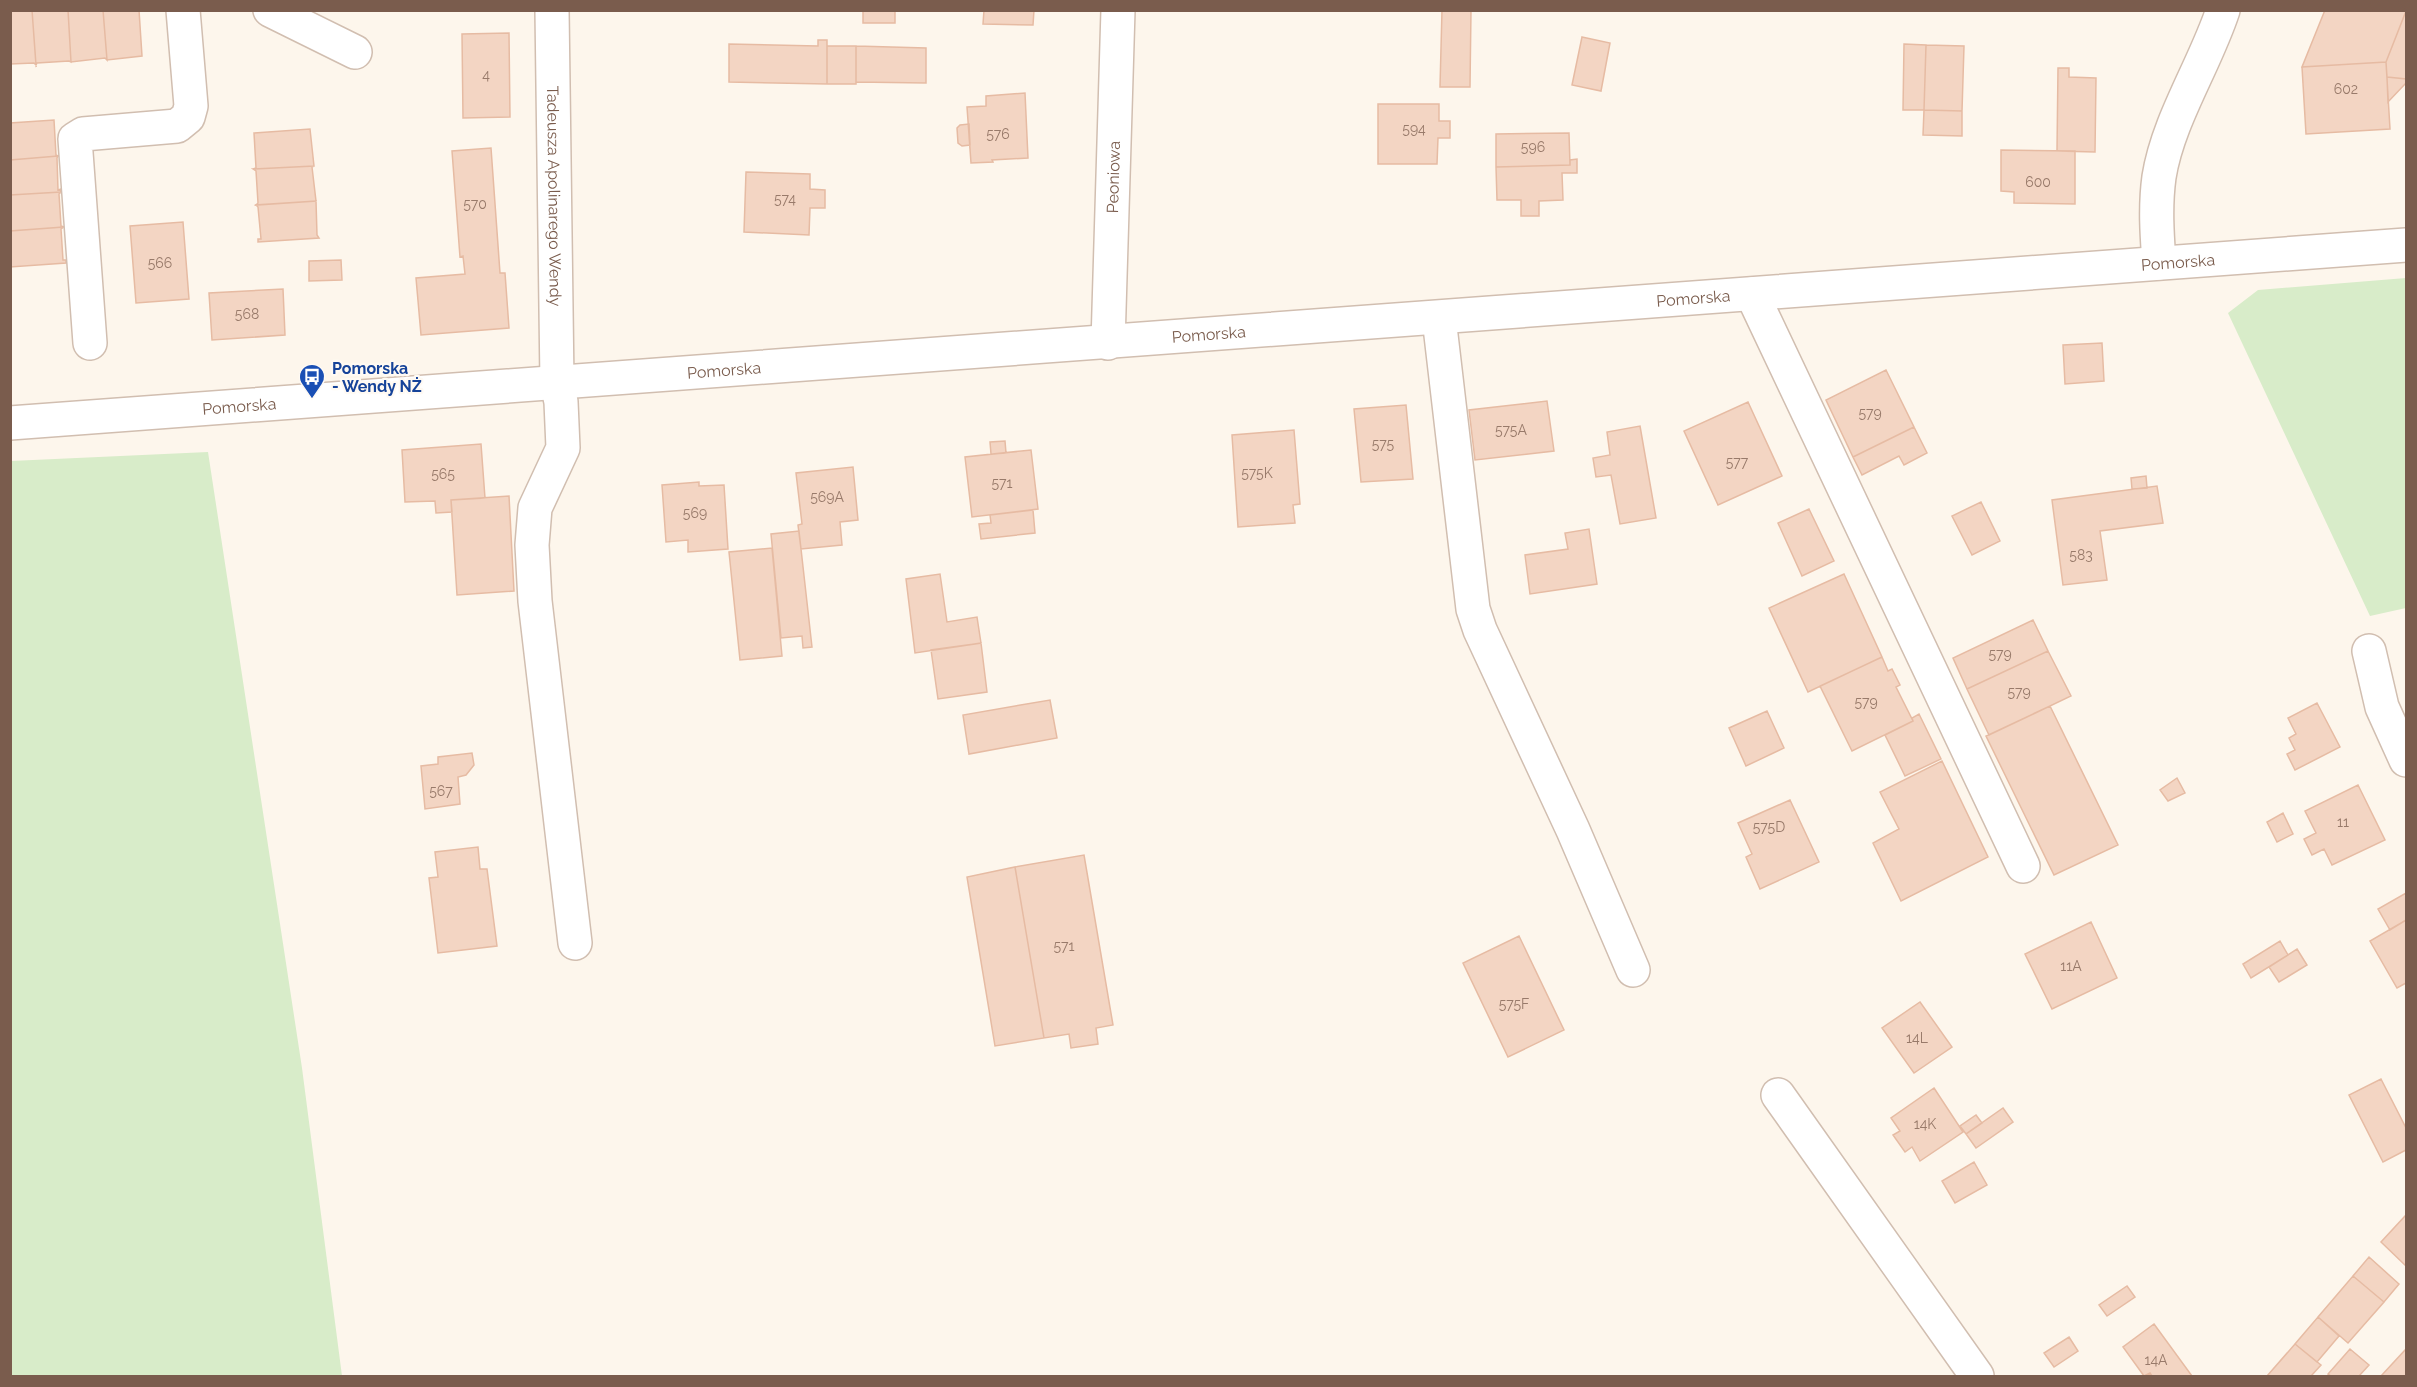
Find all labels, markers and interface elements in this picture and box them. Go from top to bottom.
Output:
house number: 4 [482,67,490,83]
house number: 602 [2334,81,2358,97]
street label: Tadeusza Apolinarego Wendy [543,86,565,307]
house number: 594 [1402,121,1426,137]
house number: 576 [986,126,1010,142]
house number: 596 [1521,139,1545,155]
street label: Peoniowa [1103,141,1124,214]
house number: 600 [2025,174,2051,190]
house number: 574 [774,191,796,207]
house number: 570 [463,196,487,212]
street label: Pomorska [2140,250,2216,275]
house number: 566 [148,255,172,271]
street label: Pomorska [1656,286,1731,311]
house number: 568 [235,306,259,322]
street label: Pomorska [1171,322,1246,347]
street label: Pomorska [686,358,762,383]
place label: Pomorska - Wendy NŻ [332,359,422,396]
bus stop icon: Pomorska - Wendy NŻ [297,362,327,400]
street label: Pomorska [202,394,277,419]
house number: 579 [1858,405,1882,421]
house number: 575A [1495,422,1528,438]
house number: 575 [1372,436,1395,452]
house number: 577 [1726,454,1749,470]
house number: 575K [1241,465,1273,481]
house number: 565 [431,466,455,482]
house number: 571 [991,475,1013,491]
house number: 569A [810,489,844,505]
house number: 569 [683,505,707,521]
house number: 583 [2069,547,2093,563]
house number: 579 [1988,646,2012,662]
house number: 579 [2007,684,2031,700]
house number: 579 [1854,694,1878,710]
house number: 567 [429,783,453,799]
house number: 11 [2337,814,2349,830]
house number: 575D [1753,819,1785,835]
house number: 571 [1053,938,1075,954]
house number: 11A [2060,958,2082,974]
house number: 575F [1499,996,1529,1012]
house number: 14L [1906,1030,1928,1046]
house number: 14K [1914,1116,1936,1132]
house number: 14A [2144,1352,2168,1368]

